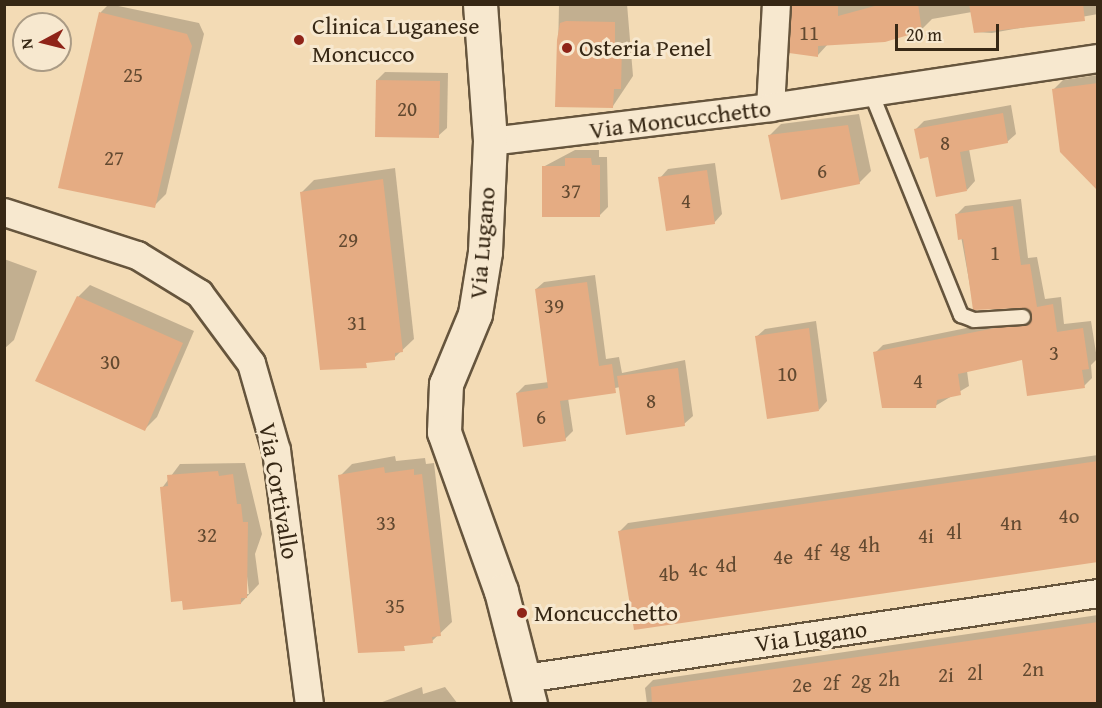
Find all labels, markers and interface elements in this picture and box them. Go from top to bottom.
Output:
north arrow [12,12,72,72]
place label: Clinica Luganese Moncucco [312,12,479,68]
scale bar [898,12,1002,50]
house number: 11 [799,20,819,46]
text: 20 m [906,21,942,48]
marker: Clinica Luganese Moncucco [290,31,308,49]
place label: Osteria Penel [579,34,712,62]
text: N [14,37,39,51]
marker: Osteria Penel [560,41,574,55]
house number: 25 [123,62,143,88]
street label: Via Moncucchetto [587,94,773,144]
house number: 20 [397,96,417,122]
house number: 8 [940,130,950,156]
house number: 27 [104,145,124,171]
house number: 6 [817,158,827,184]
house number: 37 [561,178,581,204]
street label: Via Lugano [463,186,501,300]
house number: 4 [681,188,691,214]
house number: 29 [338,227,358,253]
house number: 1 [990,240,1000,266]
house number: 39 [544,293,564,319]
house number: 31 [347,310,367,336]
house number: 3 [1049,340,1059,366]
house number: 30 [100,349,120,375]
house number: 10 [777,361,797,387]
house number: 4 [913,368,923,394]
house number: 8 [646,388,656,414]
house number: 6 [536,404,546,430]
street label: Via Cortivallo [253,421,305,561]
house number: 4o [1059,503,1079,529]
house number: 33 [376,510,396,536]
house number: 4n [1000,510,1022,536]
house number: 4l [946,519,962,545]
house number: 32 [197,522,217,548]
house number: 4i [918,523,934,549]
house number: 4h [858,532,880,558]
house number: 4g [830,536,850,562]
house number: 4f [804,540,820,566]
house number: 4e [773,544,793,570]
house number: 4d [715,552,737,578]
house number: 4c [688,556,708,582]
house number: 4b [659,561,679,587]
house number: 35 [385,593,405,619]
place label: Moncucchetto [534,599,678,627]
marker: Moncucchetto [515,606,529,620]
street label: Via Lugano [753,614,869,658]
house number: 2n [1022,656,1044,682]
house number: 2l [967,660,983,686]
house number: 2i [938,662,954,688]
house number: 2h [878,666,900,692]
house number: 2g [851,668,871,694]
house number: 2f [823,670,839,696]
house number: 2e [792,672,812,698]

